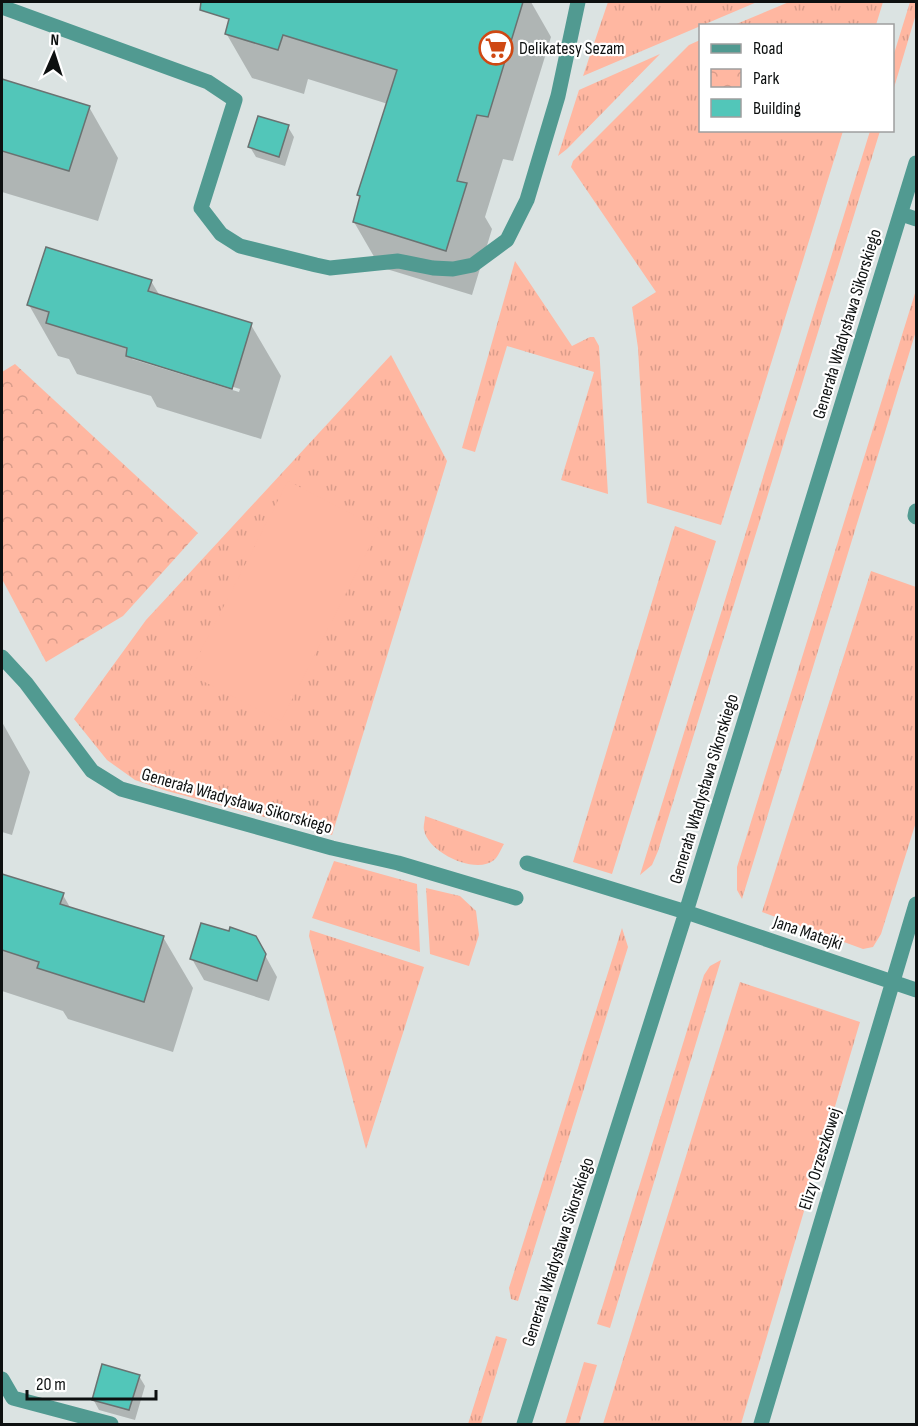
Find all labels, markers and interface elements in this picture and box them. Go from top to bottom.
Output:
north arrow [24,24,84,84]
legend [699,24,894,132]
supermarket icon: Delikatesy Sezam [478,30,514,66]
text: N [50,31,59,50]
place label: Delikatesy Sezam [519,38,625,59]
text: Road [753,38,783,59]
text: Park [753,68,779,89]
text: Building [753,98,801,119]
street label: Generała Władysława Sikorskiego [808,227,886,421]
street label: Generała Władysława Sikorskiego [665,692,743,886]
street label: Generała Władysława Sikorskiego [139,764,335,838]
street label: Jana Matejki [770,911,845,955]
street label: Elizy Orzeszkowej [795,1105,845,1213]
street label: Generała Władysława Sikorskiego [518,1155,598,1349]
scale bar [27,1363,156,1401]
text: 20 m [36,1374,66,1395]

